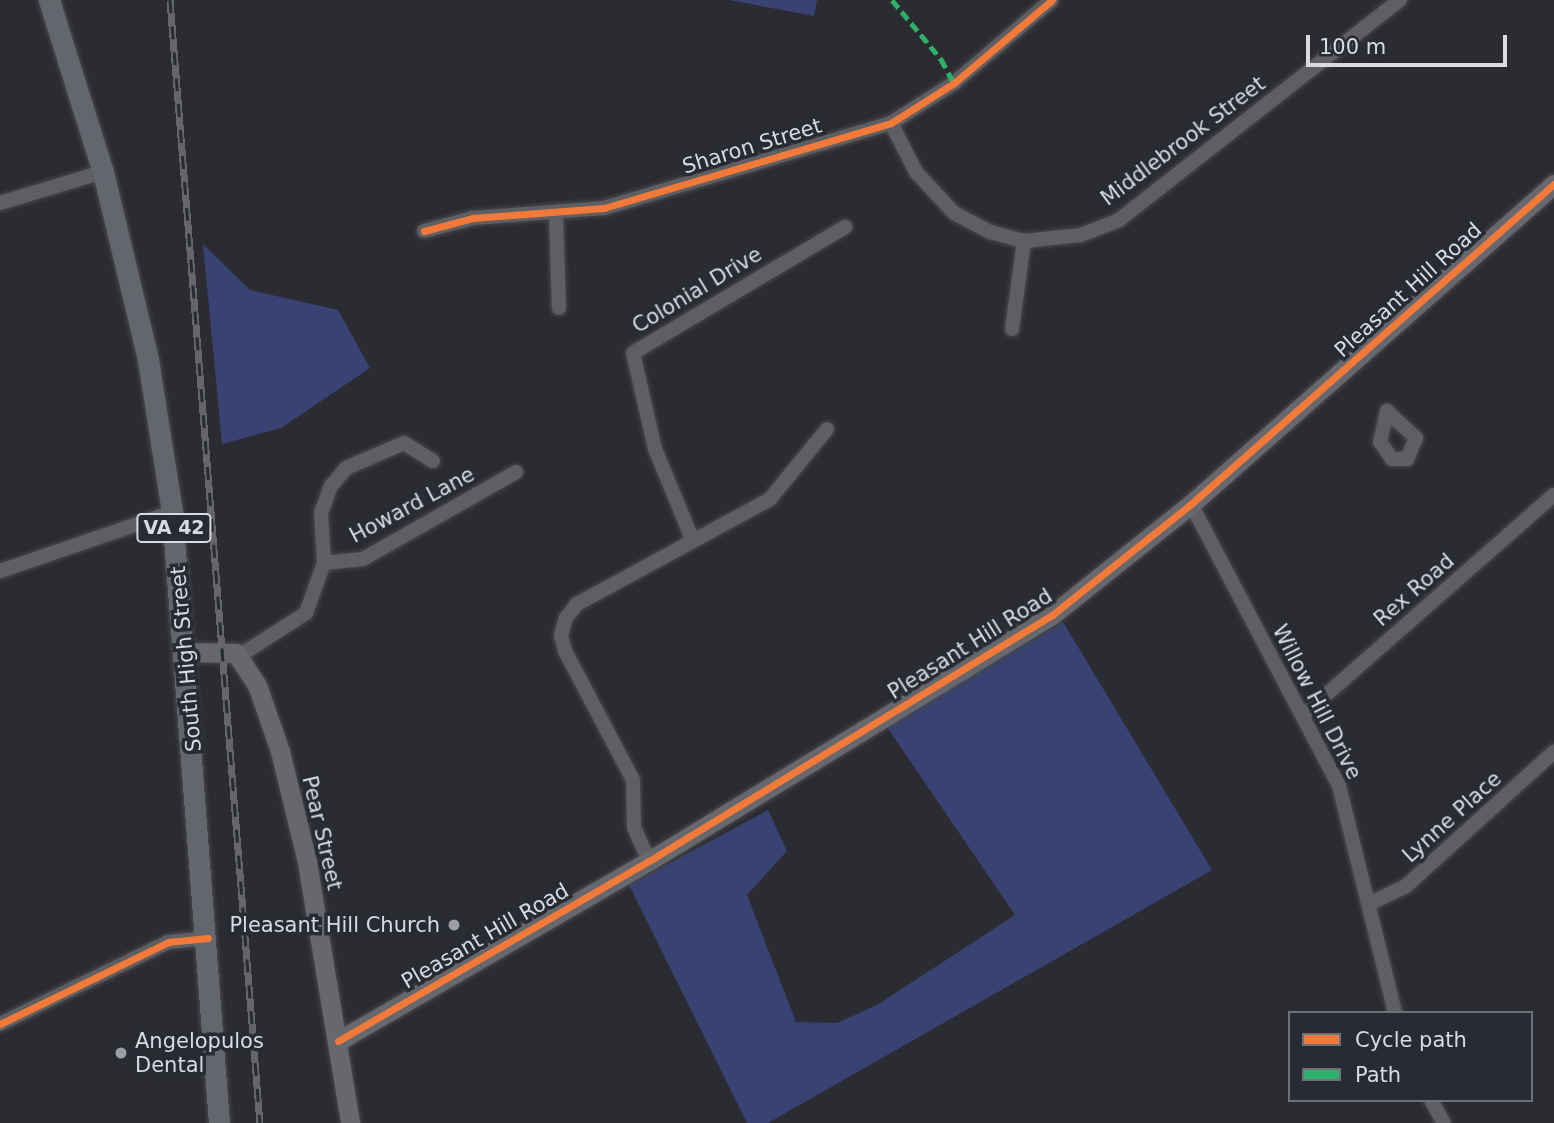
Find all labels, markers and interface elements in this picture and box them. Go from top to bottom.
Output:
scale bar [1309,21,1510,65]
text: 100 m [1319,35,1386,59]
street label: Middlebrook Street [1096,71,1270,211]
street label: Sharon Street [679,113,825,179]
street label: Pleasant Hill Road [1329,217,1487,363]
street label: Colonial Drive [628,241,766,339]
street label: Howard Lane [345,462,479,548]
road number: VA 42 [136,512,212,544]
street label: Rex Road [1369,548,1459,632]
street label: South High Street [165,565,207,753]
street label: Pleasant Hill Road [883,583,1057,705]
street label: Willow Hill Drive [1267,620,1367,784]
street label: Lynne Place [1397,766,1507,868]
street label: Pear Street [297,773,347,893]
street label: Pleasant Hill Road [397,878,573,994]
place label: Pleasant Hill Church [229,912,440,938]
marker: Pleasant Hill Church [446,917,462,933]
legend [1288,1011,1533,1102]
place label: Angelopulos Dental [135,1028,264,1078]
text: Cycle path [1355,1028,1467,1052]
marker: Angelopulos Dental [113,1045,129,1061]
text: Path [1355,1063,1401,1087]

